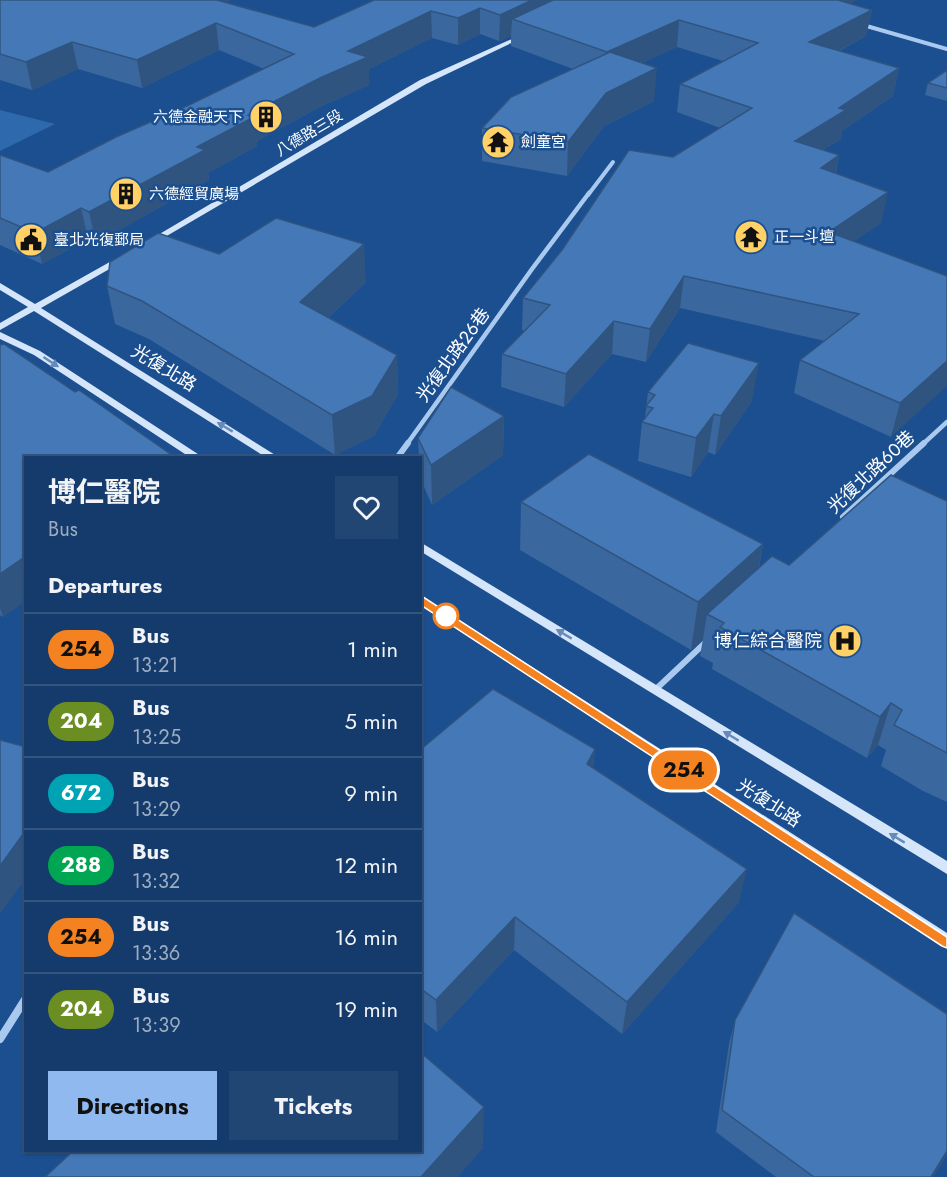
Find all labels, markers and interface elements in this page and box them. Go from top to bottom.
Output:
building icon: 六德金融天下 [248,99,284,135]
street label: 八德路三段 [271,104,347,162]
place label: 六德金融天下 [153,106,243,128]
temple icon: 劍童宮 [480,124,516,160]
place label: 劍童宮 [521,131,566,153]
building icon: 六德經貿廣場 [108,176,144,212]
place label: 六德經貿廣場 [149,183,239,205]
temple icon: 正一斗壇 [733,219,769,255]
public building icon: 臺北光復郵局 [13,222,49,258]
place label: 正一斗壇 [774,226,834,248]
place label: 臺北光復郵局 [54,229,144,251]
street label: 光復北路26巷 [410,303,496,407]
street label: 光復北路 [126,338,202,398]
one-way arrow [43,357,60,368]
one-way arrow [217,421,233,432]
street label: 光復北路60巷 [821,425,921,519]
text: 博仁醫院 [48,472,160,513]
button: heart [335,476,398,539]
text: Bus [48,515,78,544]
text: Departures [48,569,162,601]
unlabelled marker [433,603,459,629]
text: Bus [132,619,169,651]
hospital icon: 博仁綜合醫院 [827,623,863,659]
place label: 博仁綜合醫院 [714,628,822,654]
one-way arrow [556,629,572,640]
text: 1 min [347,633,398,665]
text: 254 [60,634,102,664]
text: 13:21 [132,651,178,680]
text: Bus [132,691,170,723]
text: 5 min [345,705,398,737]
text: 204 [60,706,102,736]
text: 13:25 [132,723,181,752]
one-way arrow [723,731,739,742]
line badge: 254 [650,750,718,790]
text: 254 [663,755,705,785]
text: Bus [132,763,169,795]
street label: 光復北路 [732,772,806,834]
text: 9 min [344,777,398,809]
text: 672 [61,778,101,808]
text: 13:29 [132,795,181,824]
one-way arrow [889,832,905,843]
text: Bus [132,835,169,867]
text: 12 min [335,849,398,881]
text: 288 [61,850,101,880]
text: 13:32 [132,867,180,896]
text: Bus [132,907,169,939]
text: 16 min [334,921,398,953]
text: 254 [60,922,102,952]
text: 13:36 [132,939,180,968]
text: Bus [132,979,170,1011]
text: 19 min [334,993,398,1025]
text: 204 [60,994,102,1024]
text: 13:39 [132,1011,181,1040]
button: Directions [48,1071,217,1140]
button: Tickets [229,1071,398,1140]

